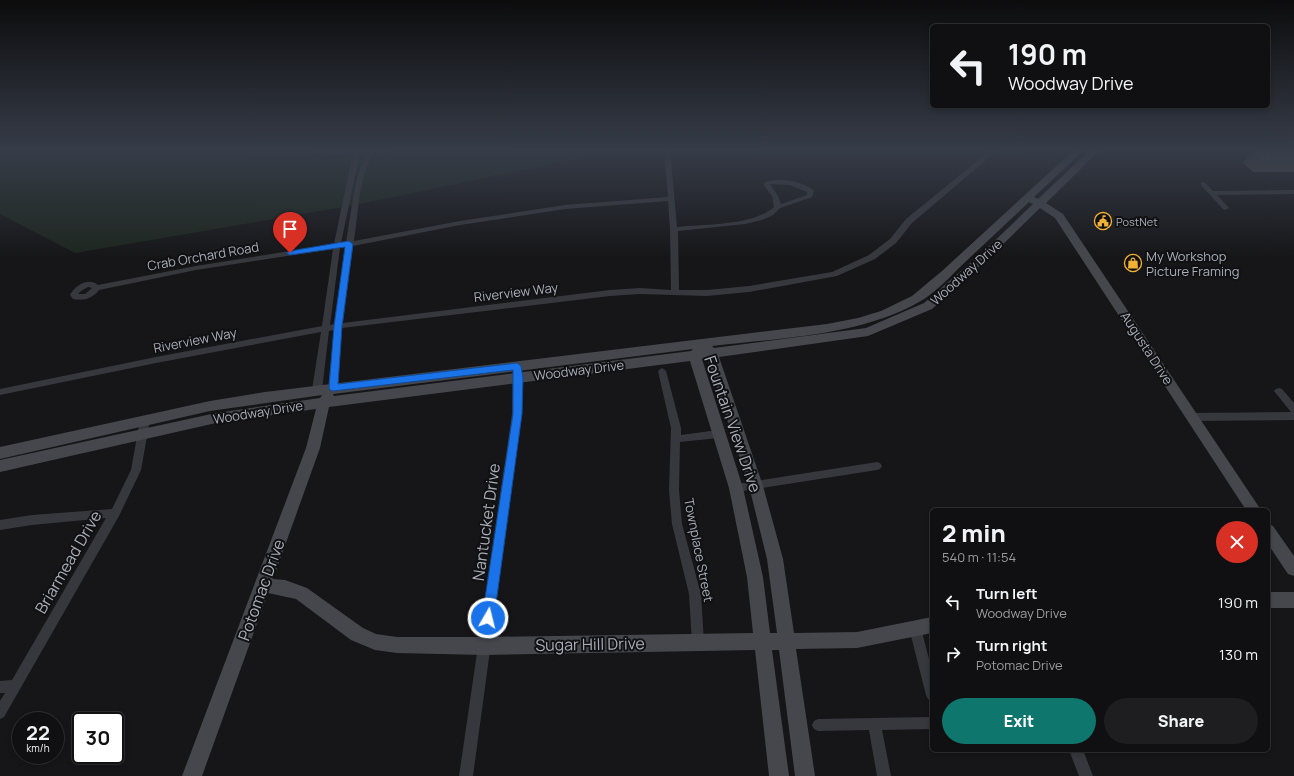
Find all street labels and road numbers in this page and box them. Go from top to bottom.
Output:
street label: Woodway Drive [926,235,1006,309]
street label: Crab Orchard Road [146,237,260,275]
street label: Riverview Way [473,278,559,306]
street label: Augusta Drive [1117,308,1178,388]
street label: Riverview Way [152,323,238,357]
street label: Fountain View Drive [699,353,767,495]
street label: Woodway Drive [533,355,626,384]
street label: Woodway Drive [212,396,305,428]
street label: Nantucket Drive [467,462,505,582]
street label: Townplace Street [680,497,718,603]
street label: Briarmead Drive [30,506,106,618]
street label: Potomac Drive [232,536,290,644]
street label: Sugar Hill Drive [535,632,645,656]

